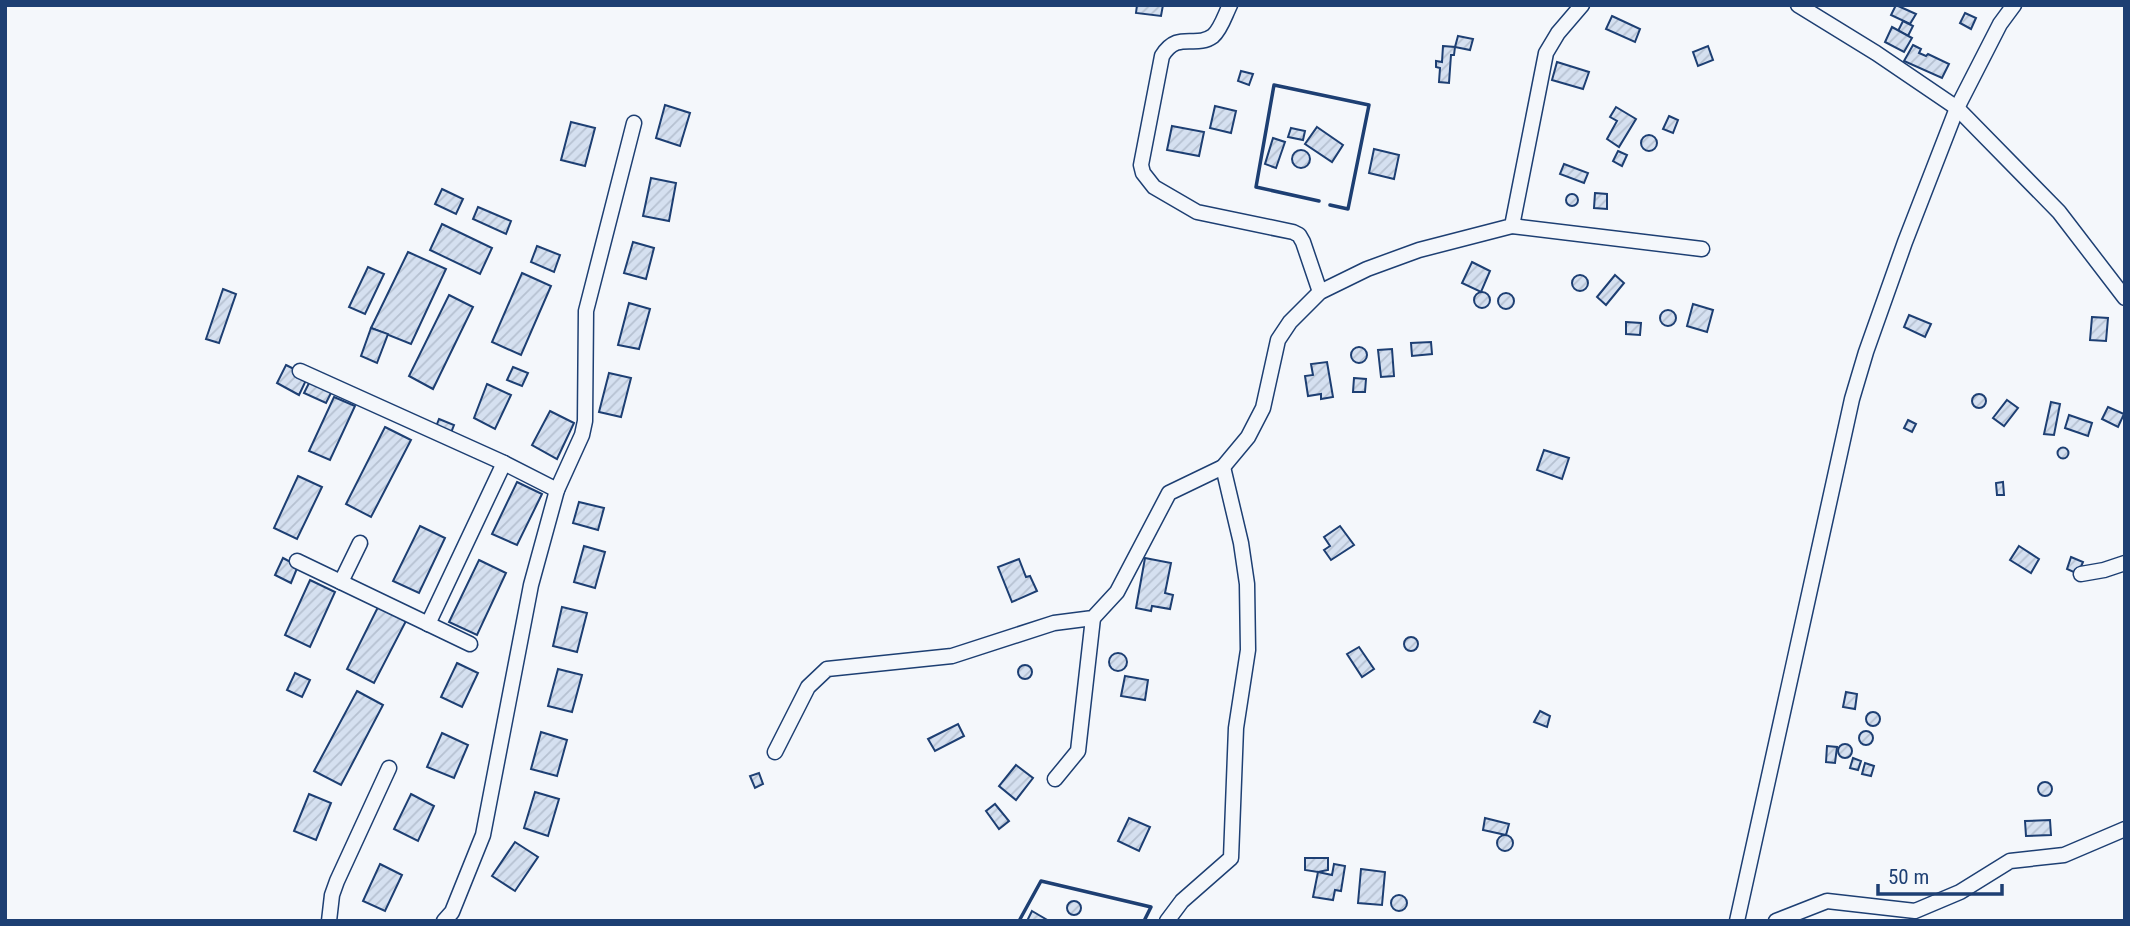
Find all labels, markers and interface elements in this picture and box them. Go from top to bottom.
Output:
scale bar [1878,852,2002,896]
text: 50 m [1888,865,1929,889]

